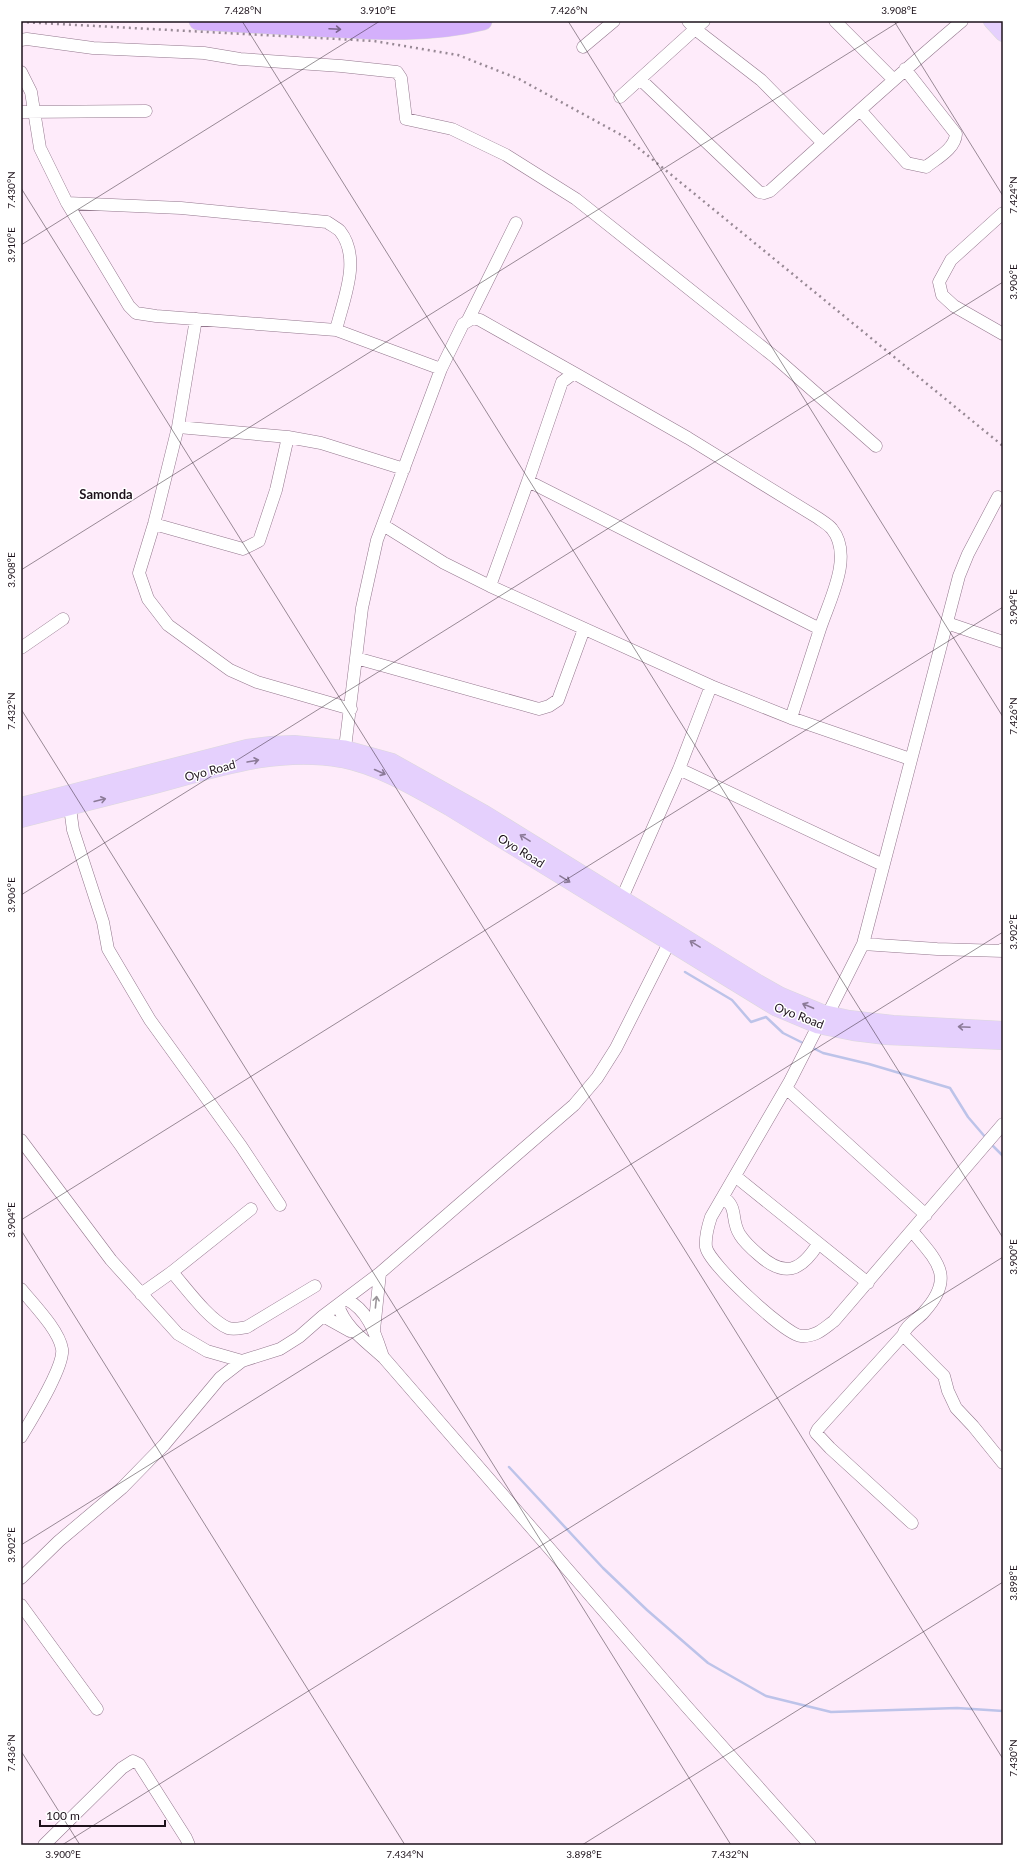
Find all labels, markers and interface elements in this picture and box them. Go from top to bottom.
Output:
text: 7.428°N [224,4,262,16]
text: 3.910°E [360,4,396,16]
text: 7.426°N [550,4,588,16]
text: 3.908°E [881,4,917,16]
one-way arrow [328,25,341,32]
text: 7.430°N [5,171,17,209]
text: 7.424°N [1007,176,1019,214]
text: 3.910°E [5,227,17,263]
text: 3.906°E [1007,264,1019,300]
district label: Samonda [79,486,133,502]
text: 3.908°E [5,552,17,588]
text: 3.904°E [1007,589,1019,625]
text: 7.432°N [5,692,17,730]
text: 7.426°N [1007,697,1019,735]
street label: Oyo Road [183,757,237,785]
one-way arrow [246,757,259,765]
one-way arrow [374,769,386,776]
one-way arrow [93,796,106,804]
street label: Oyo Road [495,830,547,871]
one-way arrow [520,834,531,842]
one-way arrow [559,875,570,883]
text: 3.906°E [5,877,17,913]
text: 3.902°E [1007,914,1019,950]
one-way arrow [689,939,701,947]
street label: Oyo Road [772,999,826,1032]
one-way arrow [803,1002,815,1010]
one-way arrow [958,1023,971,1031]
text: 3.904°E [5,1202,17,1238]
text: 3.900°E [1007,1239,1019,1275]
one-way arrow [373,1295,380,1308]
text: 3.902°E [5,1527,17,1563]
text: 3.898°E [1007,1565,1019,1601]
text: 7.436°N [5,1734,17,1772]
text: 7.430°N [1007,1739,1019,1777]
scale bar [40,1802,165,1828]
text: 100 m [46,1808,80,1823]
text: 3.900°E [45,1848,81,1860]
text: 7.434°N [386,1848,424,1860]
text: 3.898°E [566,1848,602,1860]
text: 7.432°N [711,1848,749,1860]

